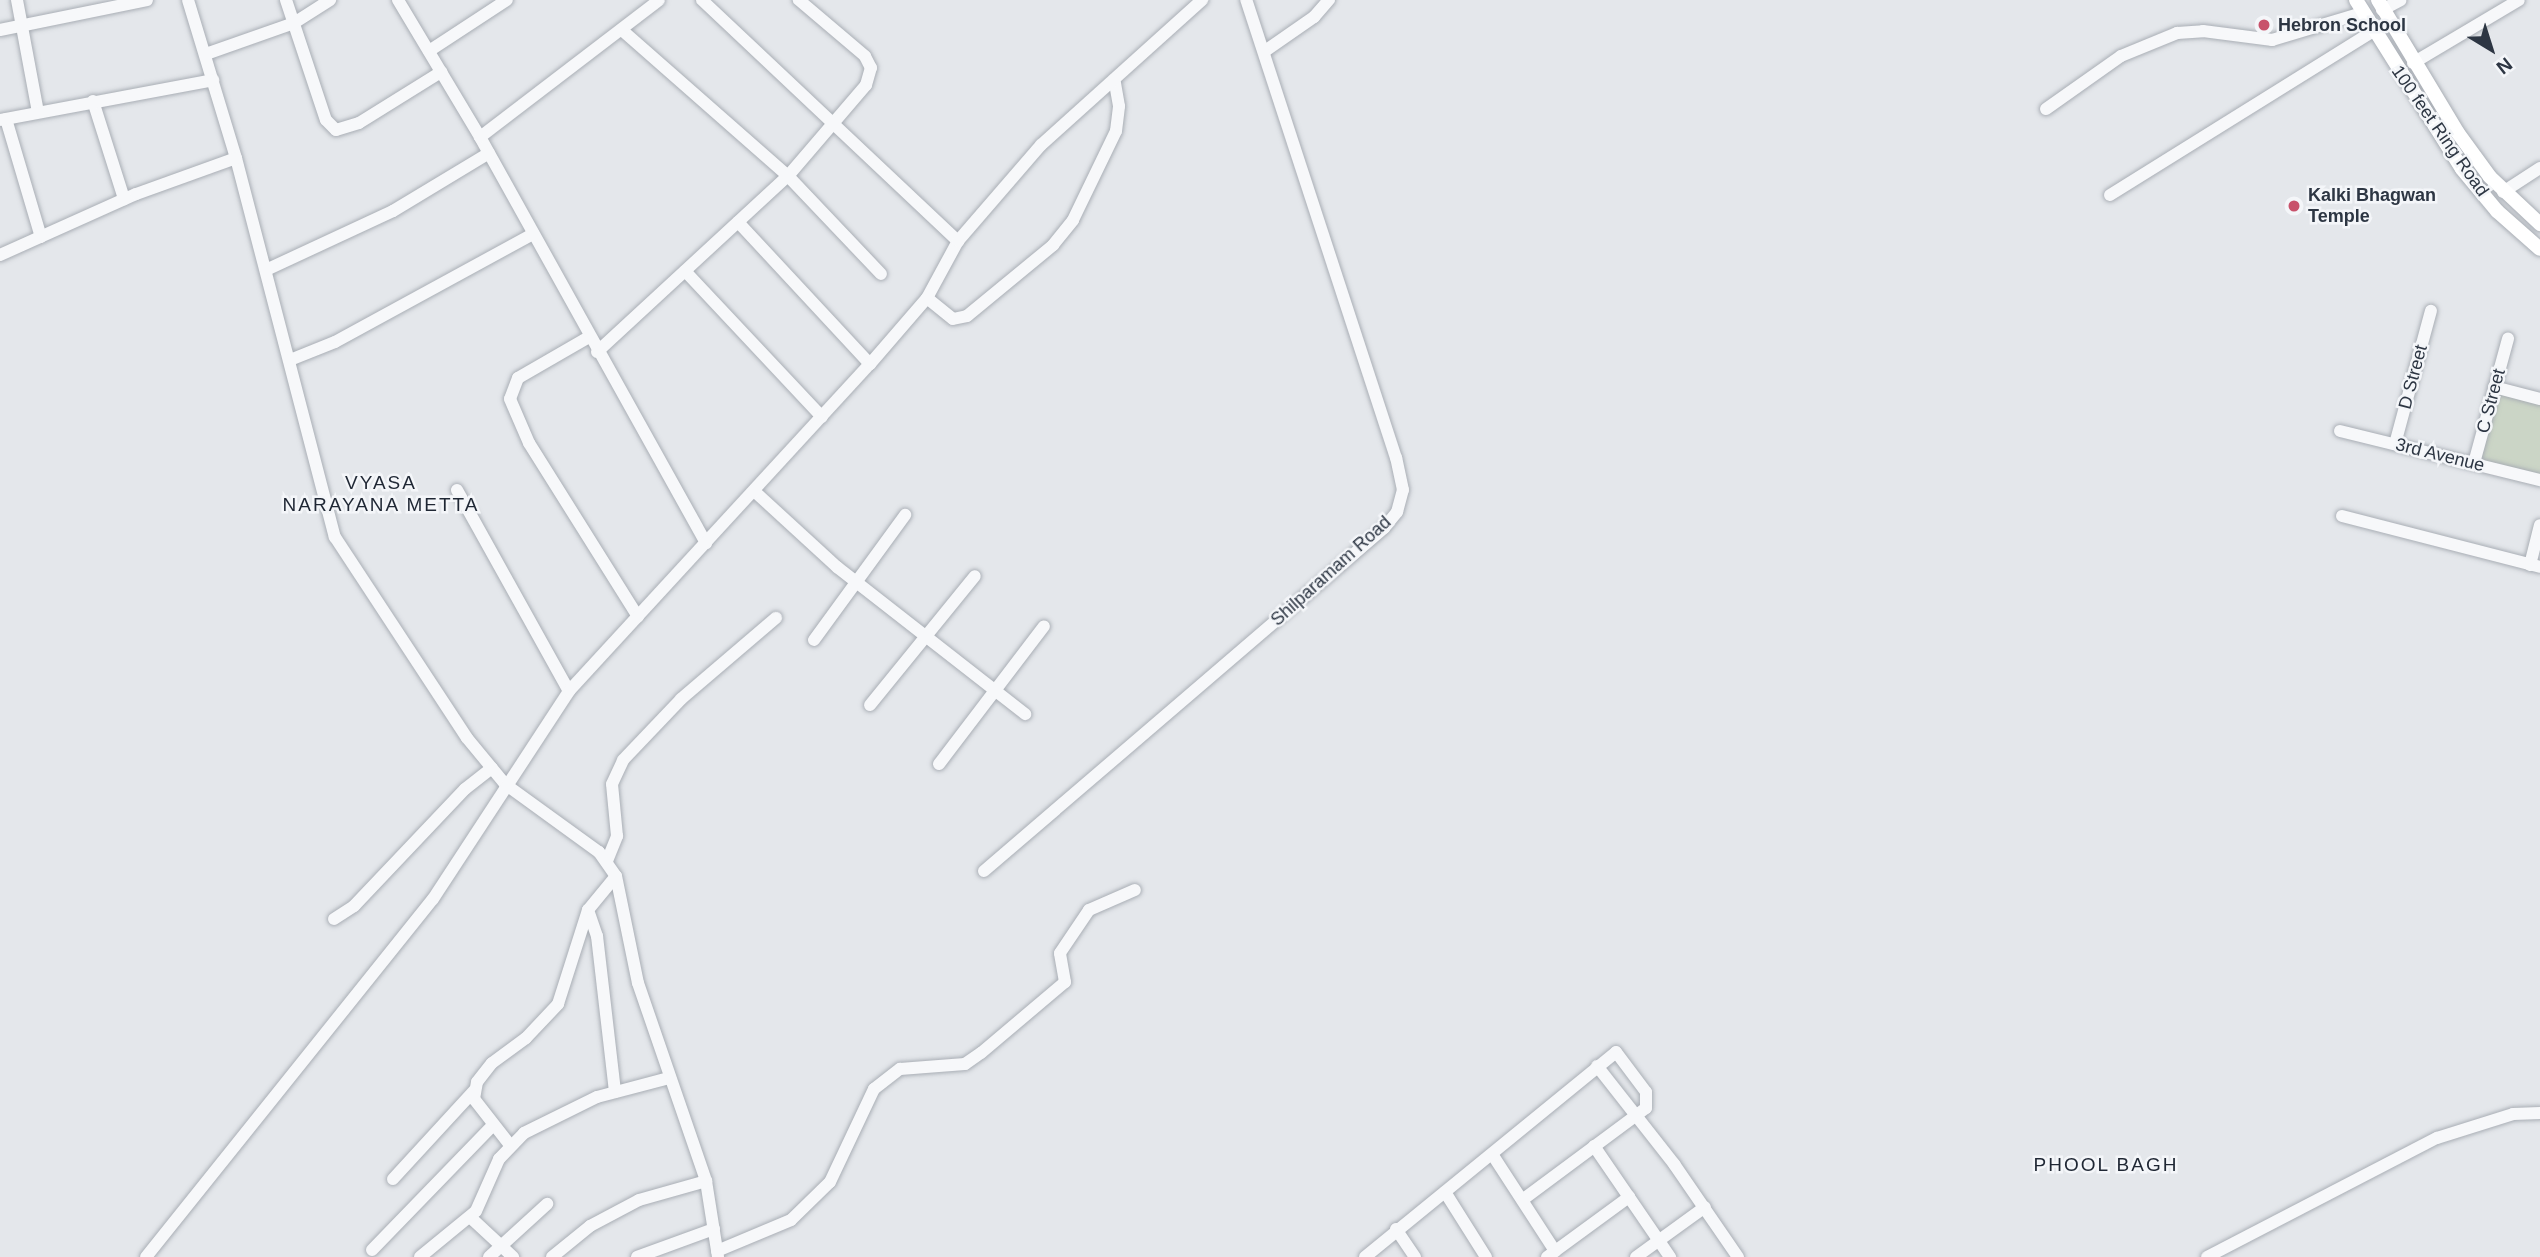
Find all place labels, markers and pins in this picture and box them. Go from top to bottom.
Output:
place label: Hebron School [2278,14,2406,36]
marker: Hebron School [2256,17,2272,33]
place label: Kalki Bhagwan Temple [2308,185,2436,228]
marker: Kalki Bhagwan Temple [2286,198,2302,214]

